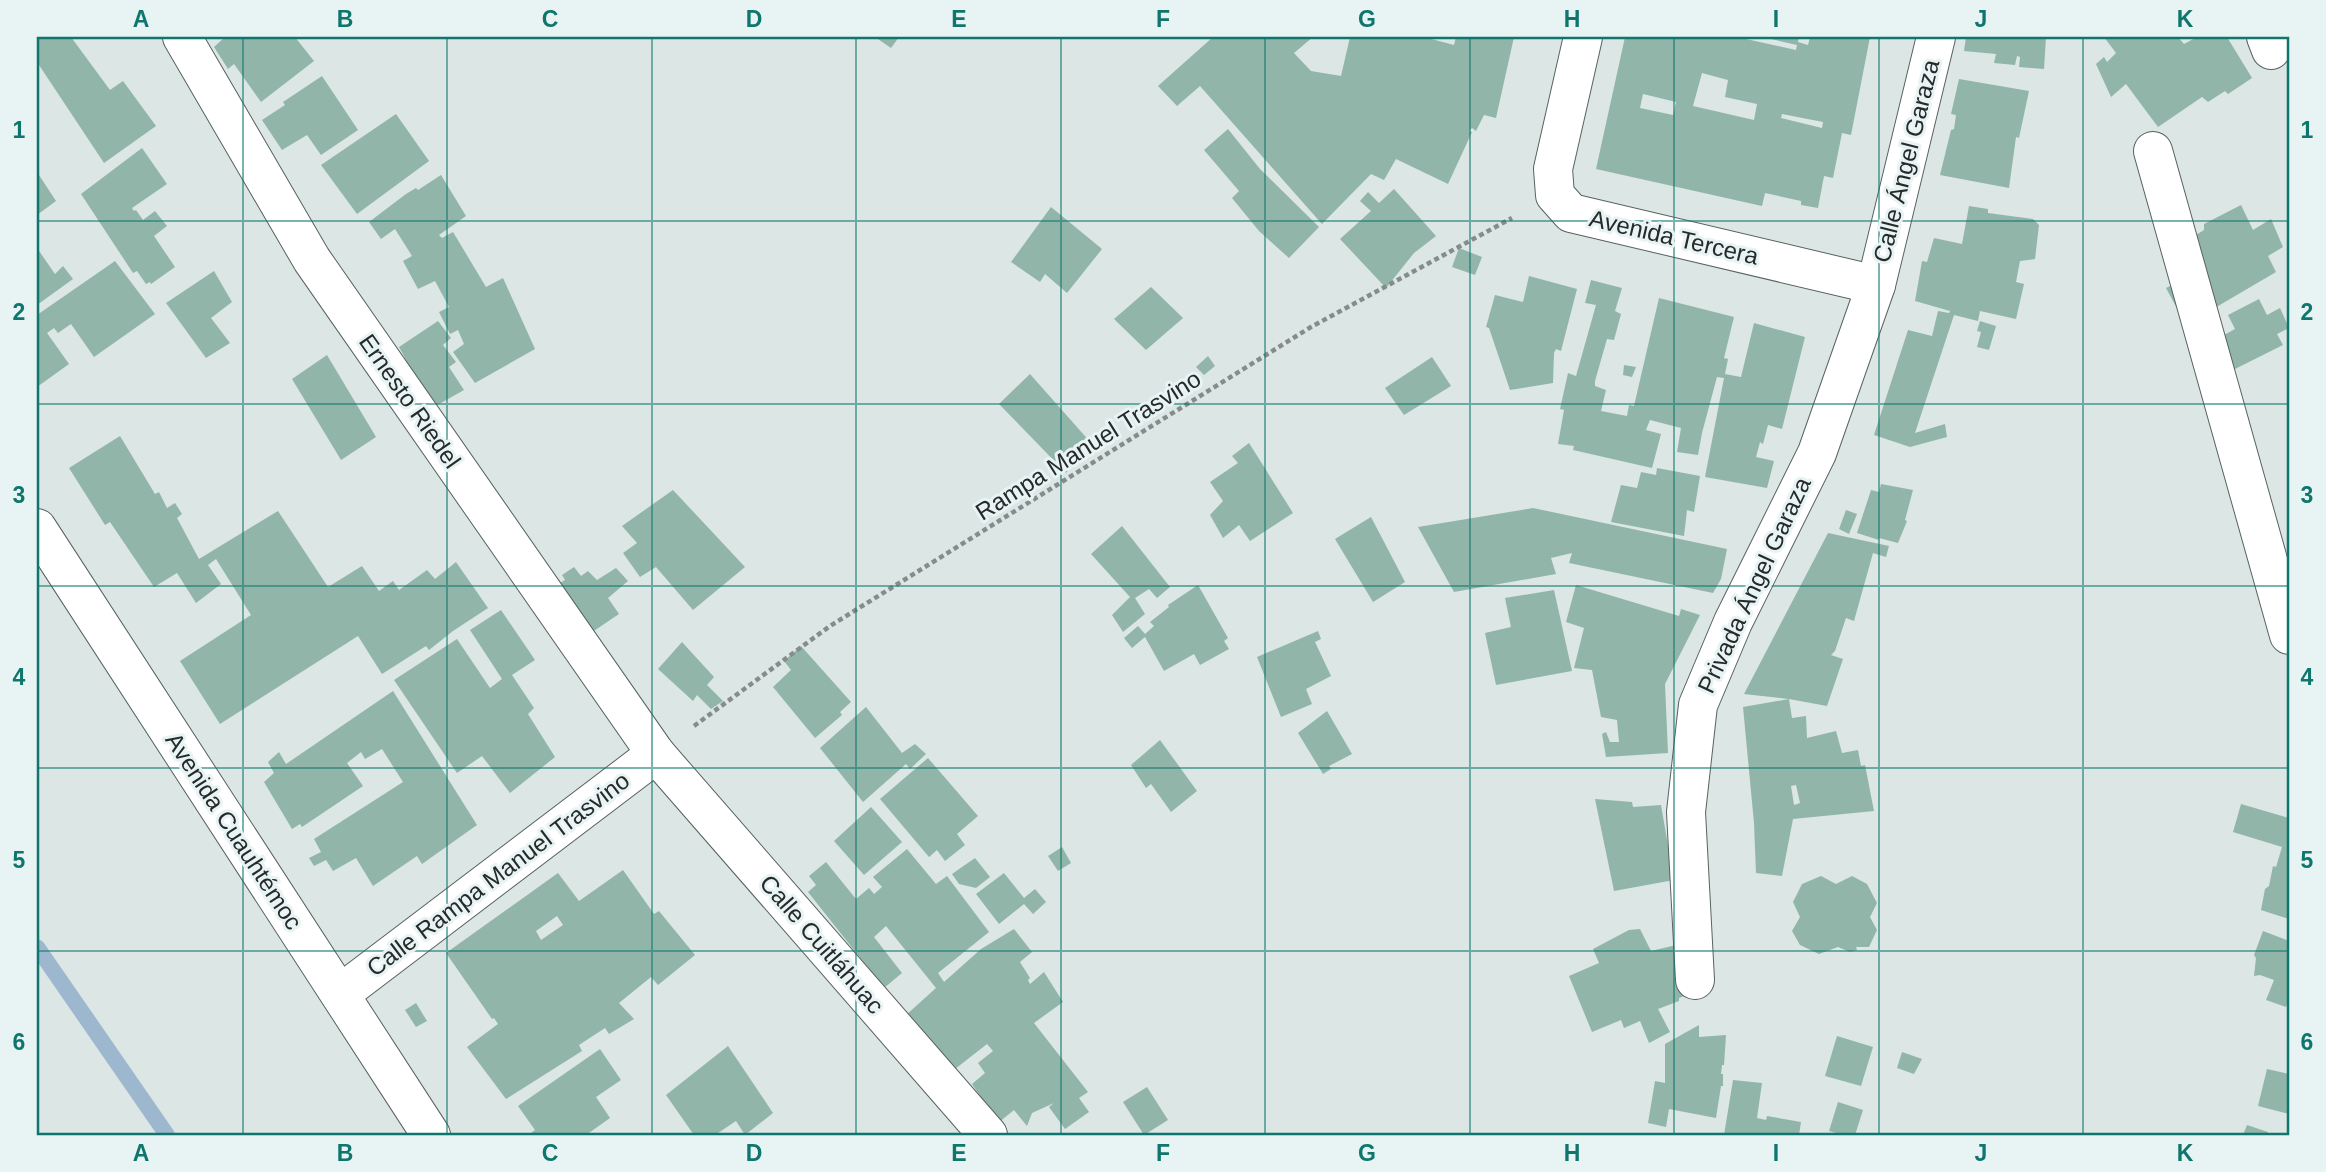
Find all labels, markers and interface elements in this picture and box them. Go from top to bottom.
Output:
text: A [133,6,149,32]
text: B [337,6,353,32]
text: C [542,6,558,32]
text: D [746,6,762,32]
text: E [951,6,967,32]
text: F [1156,6,1170,32]
text: G [1358,6,1376,32]
text: H [1564,6,1580,32]
text: I [1773,6,1779,32]
text: J [1975,6,1987,32]
text: K [2177,6,2194,32]
street label: Calle Ángel Garaza [1868,56,1944,265]
text: 1 [13,117,26,143]
text: 1 [2301,117,2314,143]
street label: Avenida Tercera [1587,204,1762,270]
text: 2 [13,299,25,325]
text: 2 [2301,299,2313,325]
street label: Ernesto Riedel [354,329,466,473]
street label: Rampa Manuel Trasvino [971,365,1205,525]
street label: Privada Ángel Garaza [1692,472,1816,697]
text: 3 [13,482,25,508]
text: 3 [2301,482,2313,508]
text: 4 [13,664,26,690]
text: 4 [2301,664,2314,690]
street label: Avenida Cuauhtémoc [160,728,308,934]
street label: Calle Rampa Manuel Trasvino [362,766,634,982]
text: 5 [13,847,26,873]
text: 5 [2301,847,2314,873]
street label: Calle Cuitláhuac [754,869,890,1019]
text: 6 [13,1029,25,1055]
text: 6 [2301,1029,2313,1055]
text: A [133,1140,149,1166]
text: B [337,1140,353,1166]
text: C [542,1140,558,1166]
text: D [746,1140,762,1166]
text: E [951,1140,967,1166]
text: F [1156,1140,1170,1166]
text: G [1358,1140,1376,1166]
text: H [1564,1140,1580,1166]
text: I [1773,1140,1779,1166]
text: J [1975,1140,1987,1166]
text: K [2177,1140,2194,1166]

